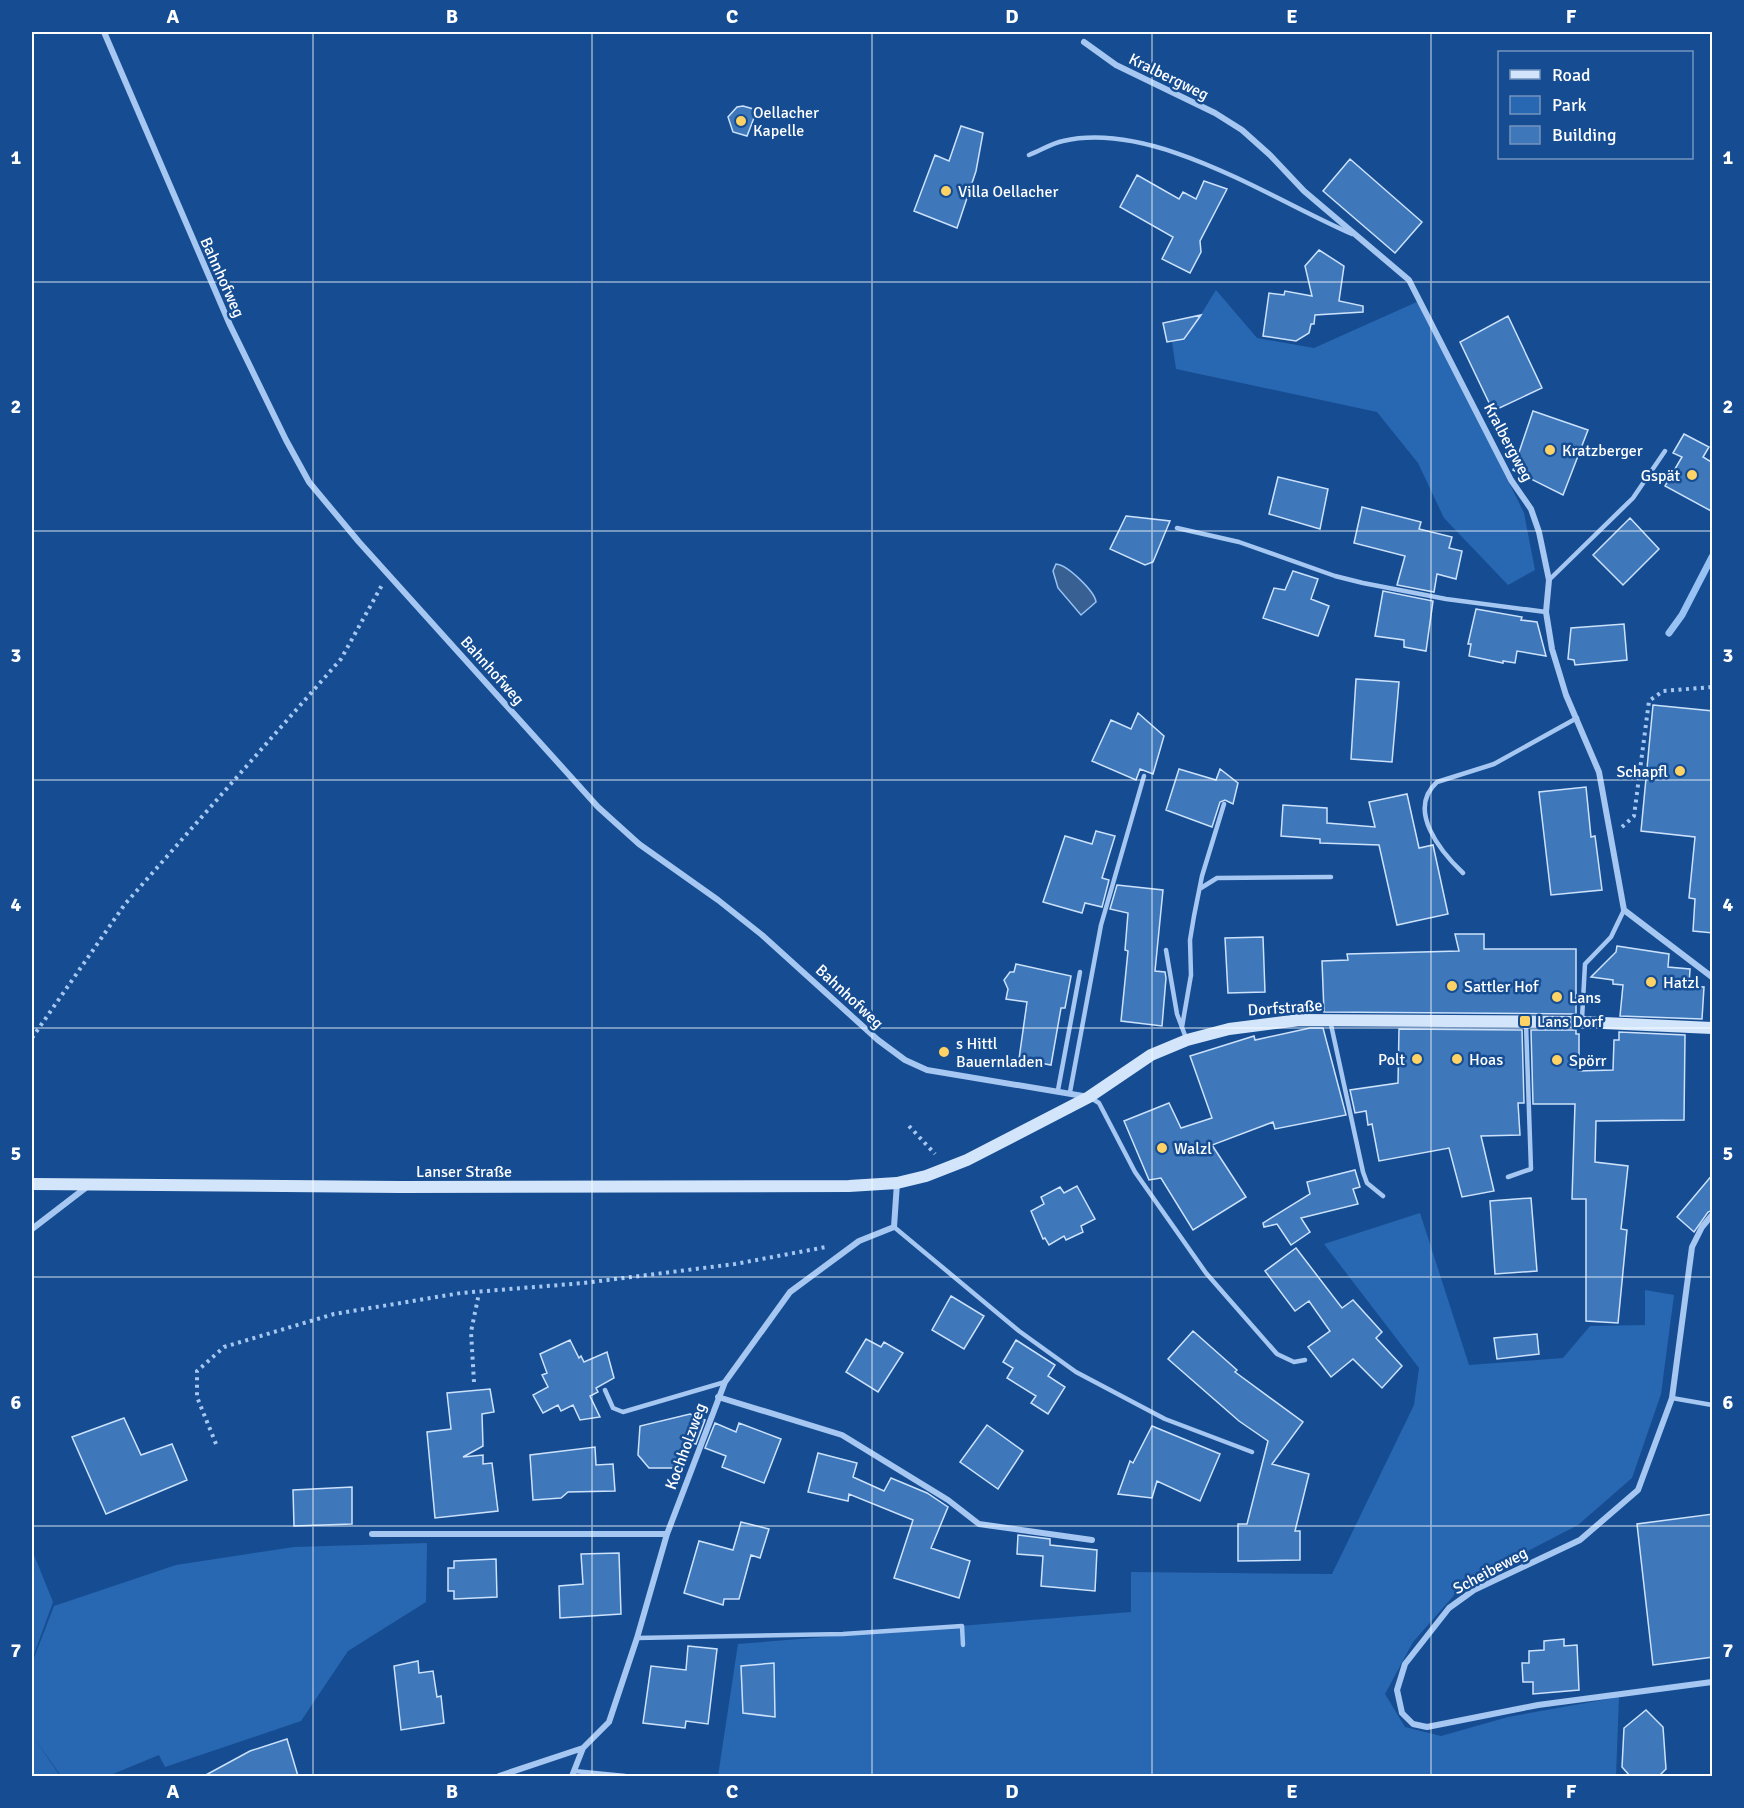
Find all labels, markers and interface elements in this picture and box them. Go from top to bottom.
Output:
text: A [167,4,180,29]
text: B [446,4,458,29]
text: C [726,4,738,29]
text: D [1005,4,1019,29]
text: E [1286,4,1298,29]
text: F [1566,4,1577,29]
street label: Kralbergweg [1125,49,1212,105]
legend [1498,51,1693,159]
text: Road [1552,64,1591,86]
text: Park [1552,94,1587,116]
place label: Oellacher Kapelle [753,103,819,141]
marker: Oellacher Kapelle [734,114,748,128]
text: Building [1552,124,1616,146]
text: 1 [11,145,22,170]
text: 1 [1723,145,1734,170]
place label: Villa Oellacher [958,182,1059,202]
marker: Villa Oellacher [939,184,953,198]
street label: Bahnhofweg [195,234,249,321]
text: 2 [11,394,21,419]
text: 2 [1723,394,1733,419]
street label: Kralbergweg [1479,400,1537,485]
place label: Kratzberger [1562,441,1643,461]
marker: Kratzberger [1543,443,1557,457]
place label: Gspät [1641,466,1680,486]
marker: Gspät [1685,468,1699,482]
street label: Bahnhofweg [456,632,528,709]
text: 3 [11,643,21,668]
text: 3 [1723,643,1733,668]
place label: Schapfl [1616,762,1668,782]
marker: Schapfl [1673,764,1687,778]
text: 4 [11,892,22,917]
text: 4 [1723,892,1734,917]
street label: Bahnhofweg [811,960,888,1033]
place label: Hatzl [1663,973,1700,993]
marker: Hatzl [1644,975,1658,989]
place label: Sattler Hof [1464,977,1539,997]
marker: Sattler Hof [1445,979,1459,993]
place label: Lans [1569,988,1601,1008]
marker: Lans [1550,990,1564,1004]
street label: Dorfstraße [1247,995,1323,1021]
place label: Lans Dorf [1537,1012,1604,1032]
marker: Lans Dorf [1518,1014,1532,1028]
place label: s Hittl Bauernladen [956,1034,1043,1072]
marker: s Hittl Bauernladen [937,1045,951,1059]
place label: Polt [1378,1050,1405,1070]
place label: Hoas [1469,1050,1503,1070]
place label: Spörr [1569,1051,1607,1071]
marker: Polt [1410,1052,1424,1066]
marker: Hoas [1450,1052,1464,1066]
marker: Spörr [1550,1053,1564,1067]
place label: Walzl [1174,1139,1212,1159]
text: 5 [11,1141,21,1166]
marker: Walzl [1155,1141,1169,1155]
text: 5 [1723,1141,1733,1166]
street label: Lanser Straße [416,1162,512,1182]
text: 6 [11,1390,22,1415]
text: 6 [1723,1390,1734,1415]
street label: Kochholzweg [661,1400,711,1492]
street label: Scheibeweg [1450,1543,1531,1599]
text: 7 [11,1638,22,1663]
text: 7 [1723,1638,1734,1663]
text: A [167,1779,180,1804]
text: B [446,1779,458,1804]
text: C [726,1779,738,1804]
text: D [1005,1779,1019,1804]
text: E [1286,1779,1298,1804]
text: F [1566,1779,1577,1804]

